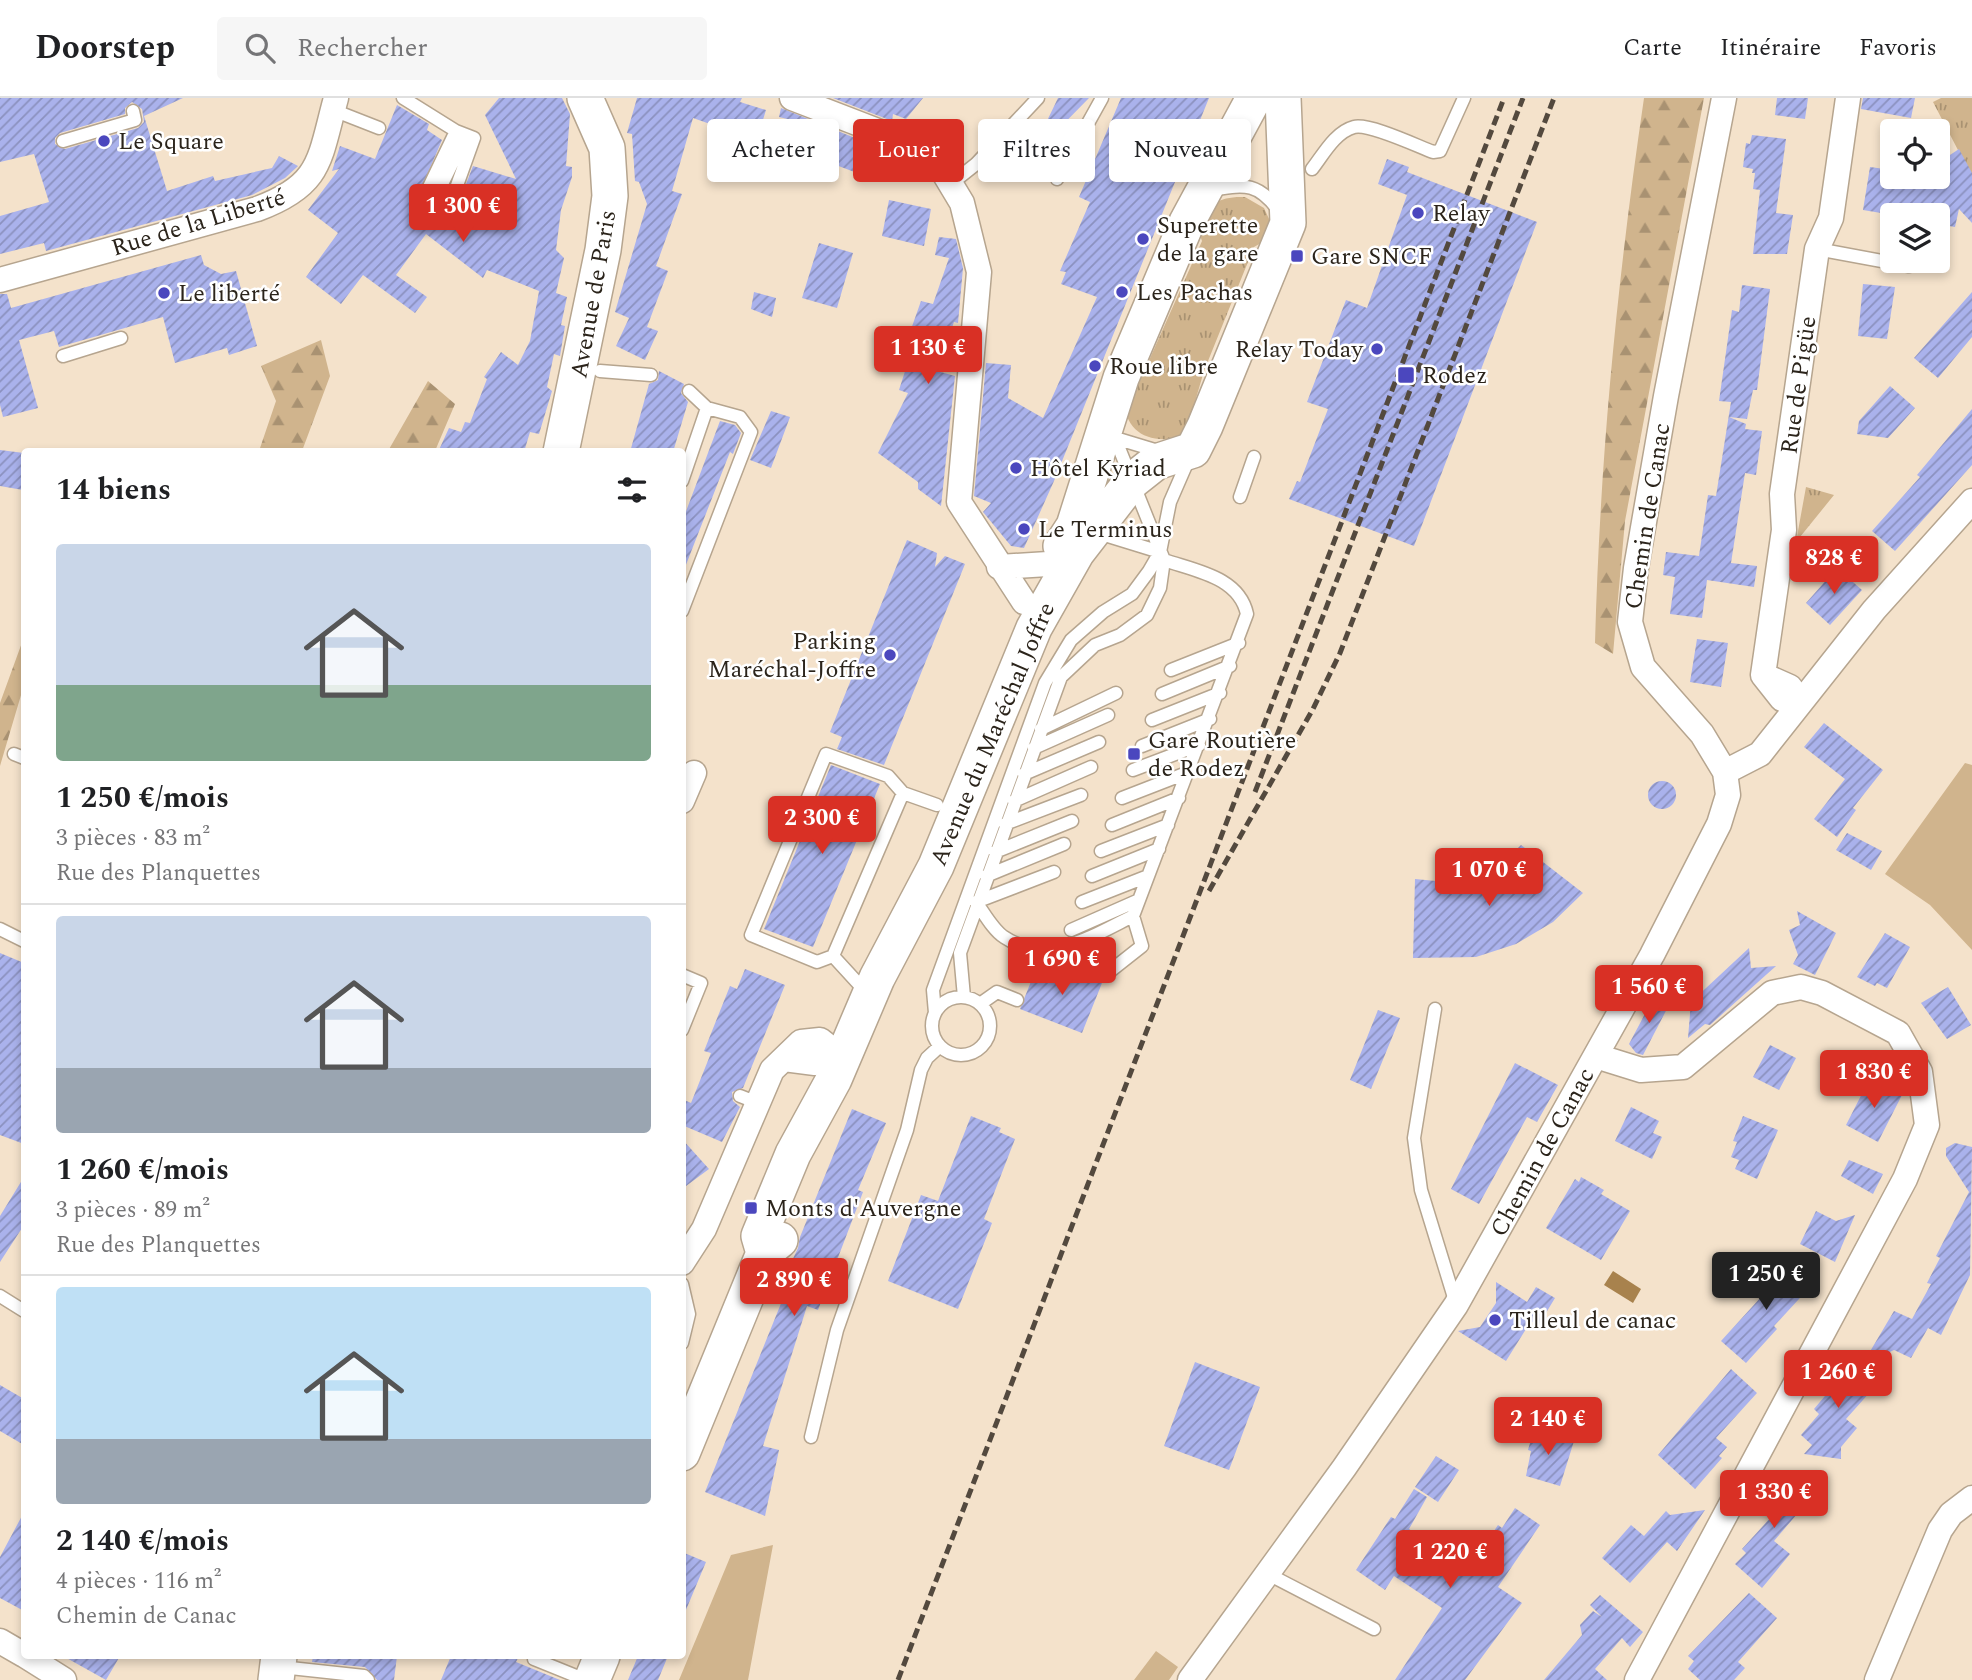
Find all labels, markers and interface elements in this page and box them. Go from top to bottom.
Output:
search box [217,17,707,80]
text: Doorstep [35,23,175,73]
text: Rechercher [297,28,428,68]
icon: search [241,29,279,67]
text: Carte [1623,30,1682,66]
text: Itinéraire [1720,30,1821,66]
text: Favoris [1859,30,1937,66]
chip: Acheter [707,119,839,182]
chip: Louer [853,119,964,182]
chip: Filtres [978,119,1095,182]
chip: Nouveau [1109,119,1251,182]
map controls [1880,119,1950,273]
button: locate [1880,119,1950,189]
place label: Le Square [118,124,224,160]
marker: Le Square [96,133,112,149]
street label: Rue de la Liberté [107,179,290,267]
pin: 1 300 € [398,184,528,244]
text: 1 300 € [425,189,501,224]
place label: Relay [1432,196,1491,232]
button: layers [1880,203,1950,273]
marker: Relay [1410,205,1426,221]
street label: Avenue de Paris [561,207,626,381]
place label: Superette de la gare [1157,208,1259,272]
marker: Superette de la gare [1135,231,1151,247]
place label: Gare SNCF [1311,239,1432,275]
marker: Gare SNCF [1289,248,1305,264]
place label: Les Pachas [1136,275,1253,311]
place label: Le liberté [178,276,280,312]
marker: Les Pachas [1114,284,1130,300]
marker: Le liberté [156,285,172,301]
street label: Rue de Pigüe [1771,314,1826,456]
pin: 1 130 € [863,327,993,386]
text: 1 130 € [890,331,966,366]
place label: Relay Today [1235,332,1364,368]
marker: Relay Today [1369,341,1385,357]
place label: Roue libre [1109,349,1218,385]
marker: Roue libre [1087,358,1103,374]
place label: Rodez [1422,358,1488,394]
marker: Rodez [1396,365,1416,385]
street label: Chemin de Canac [1615,420,1680,612]
place label: Hôtel Kyriad [1030,451,1166,487]
marker: Hôtel Kyriad [1008,460,1024,476]
text: 14 biens [56,467,171,513]
icon: filters [613,471,651,509]
place label: Le Terminus [1038,512,1173,548]
marker: Le Terminus [1016,521,1032,537]
pin: 828 € [1785,536,1883,596]
text: 828 € [1805,541,1863,576]
icon: home [291,590,417,716]
street label: Avenue du Maréchal Joffre [921,597,1065,872]
place label: Parking Maréchal-Joffre [708,624,876,688]
marker: Parking Maréchal-Joffre [882,647,898,663]
place label: Gare Routière de Rodez [1148,723,1296,787]
marker: Gare Routière de Rodez [1126,746,1142,762]
text: 1 250 €/mois [56,775,229,821]
pin: 2 300 € [757,796,887,856]
text: 2 300 € [784,801,860,836]
text: 3 pièces · 83 m² [56,821,210,856]
pin: 1 070 € [1424,848,1554,908]
text: 1 070 € [1451,853,1527,888]
text: Rue des Planquettes [56,856,261,891]
pin: 1 690 € [997,937,1127,997]
text: 1 690 € [1024,942,1100,977]
icon: home [291,962,417,1088]
pin: 1 560 € [1584,965,1714,1025]
text: 1 560 € [1611,970,1687,1005]
pin: 1 830 € [1809,1051,1939,1110]
text: 1 830 € [1836,1055,1912,1090]
street label: Chemin de Canac [1481,1061,1604,1244]
text: 1 260 €/mois [56,1147,229,1193]
place label: Monts d'Auvergne [765,1191,961,1227]
text: 3 pièces · 89 m² [56,1193,210,1228]
marker: Monts d'Auvergne [743,1200,759,1216]
text: Rue des Planquettes [56,1228,261,1263]
pin: 1 250 € [1701,1252,1831,1312]
text: 1 250 € [1728,1257,1804,1292]
pin: 2 890 € [729,1258,859,1318]
text: 2 890 € [756,1263,832,1298]
place label: Tilleul de canac [1509,1303,1676,1339]
marker: Tilleul de canac [1487,1312,1503,1328]
icon: home [291,1333,417,1459]
pin: 1 260 € [1773,1350,1903,1410]
text: 1 260 € [1800,1355,1876,1390]
pin: 2 140 € [1483,1398,1613,1457]
text: 2 140 € [1510,1402,1586,1437]
pin: 1 330 € [1709,1470,1839,1530]
text: 1 330 € [1736,1475,1812,1510]
text: 2 140 €/mois [56,1518,229,1564]
pin: 1 220 € [1385,1530,1515,1590]
text: 1 220 € [1412,1535,1488,1570]
text: 4 pièces · 116 m² [56,1564,221,1599]
text: Chemin de Canac [56,1599,236,1634]

